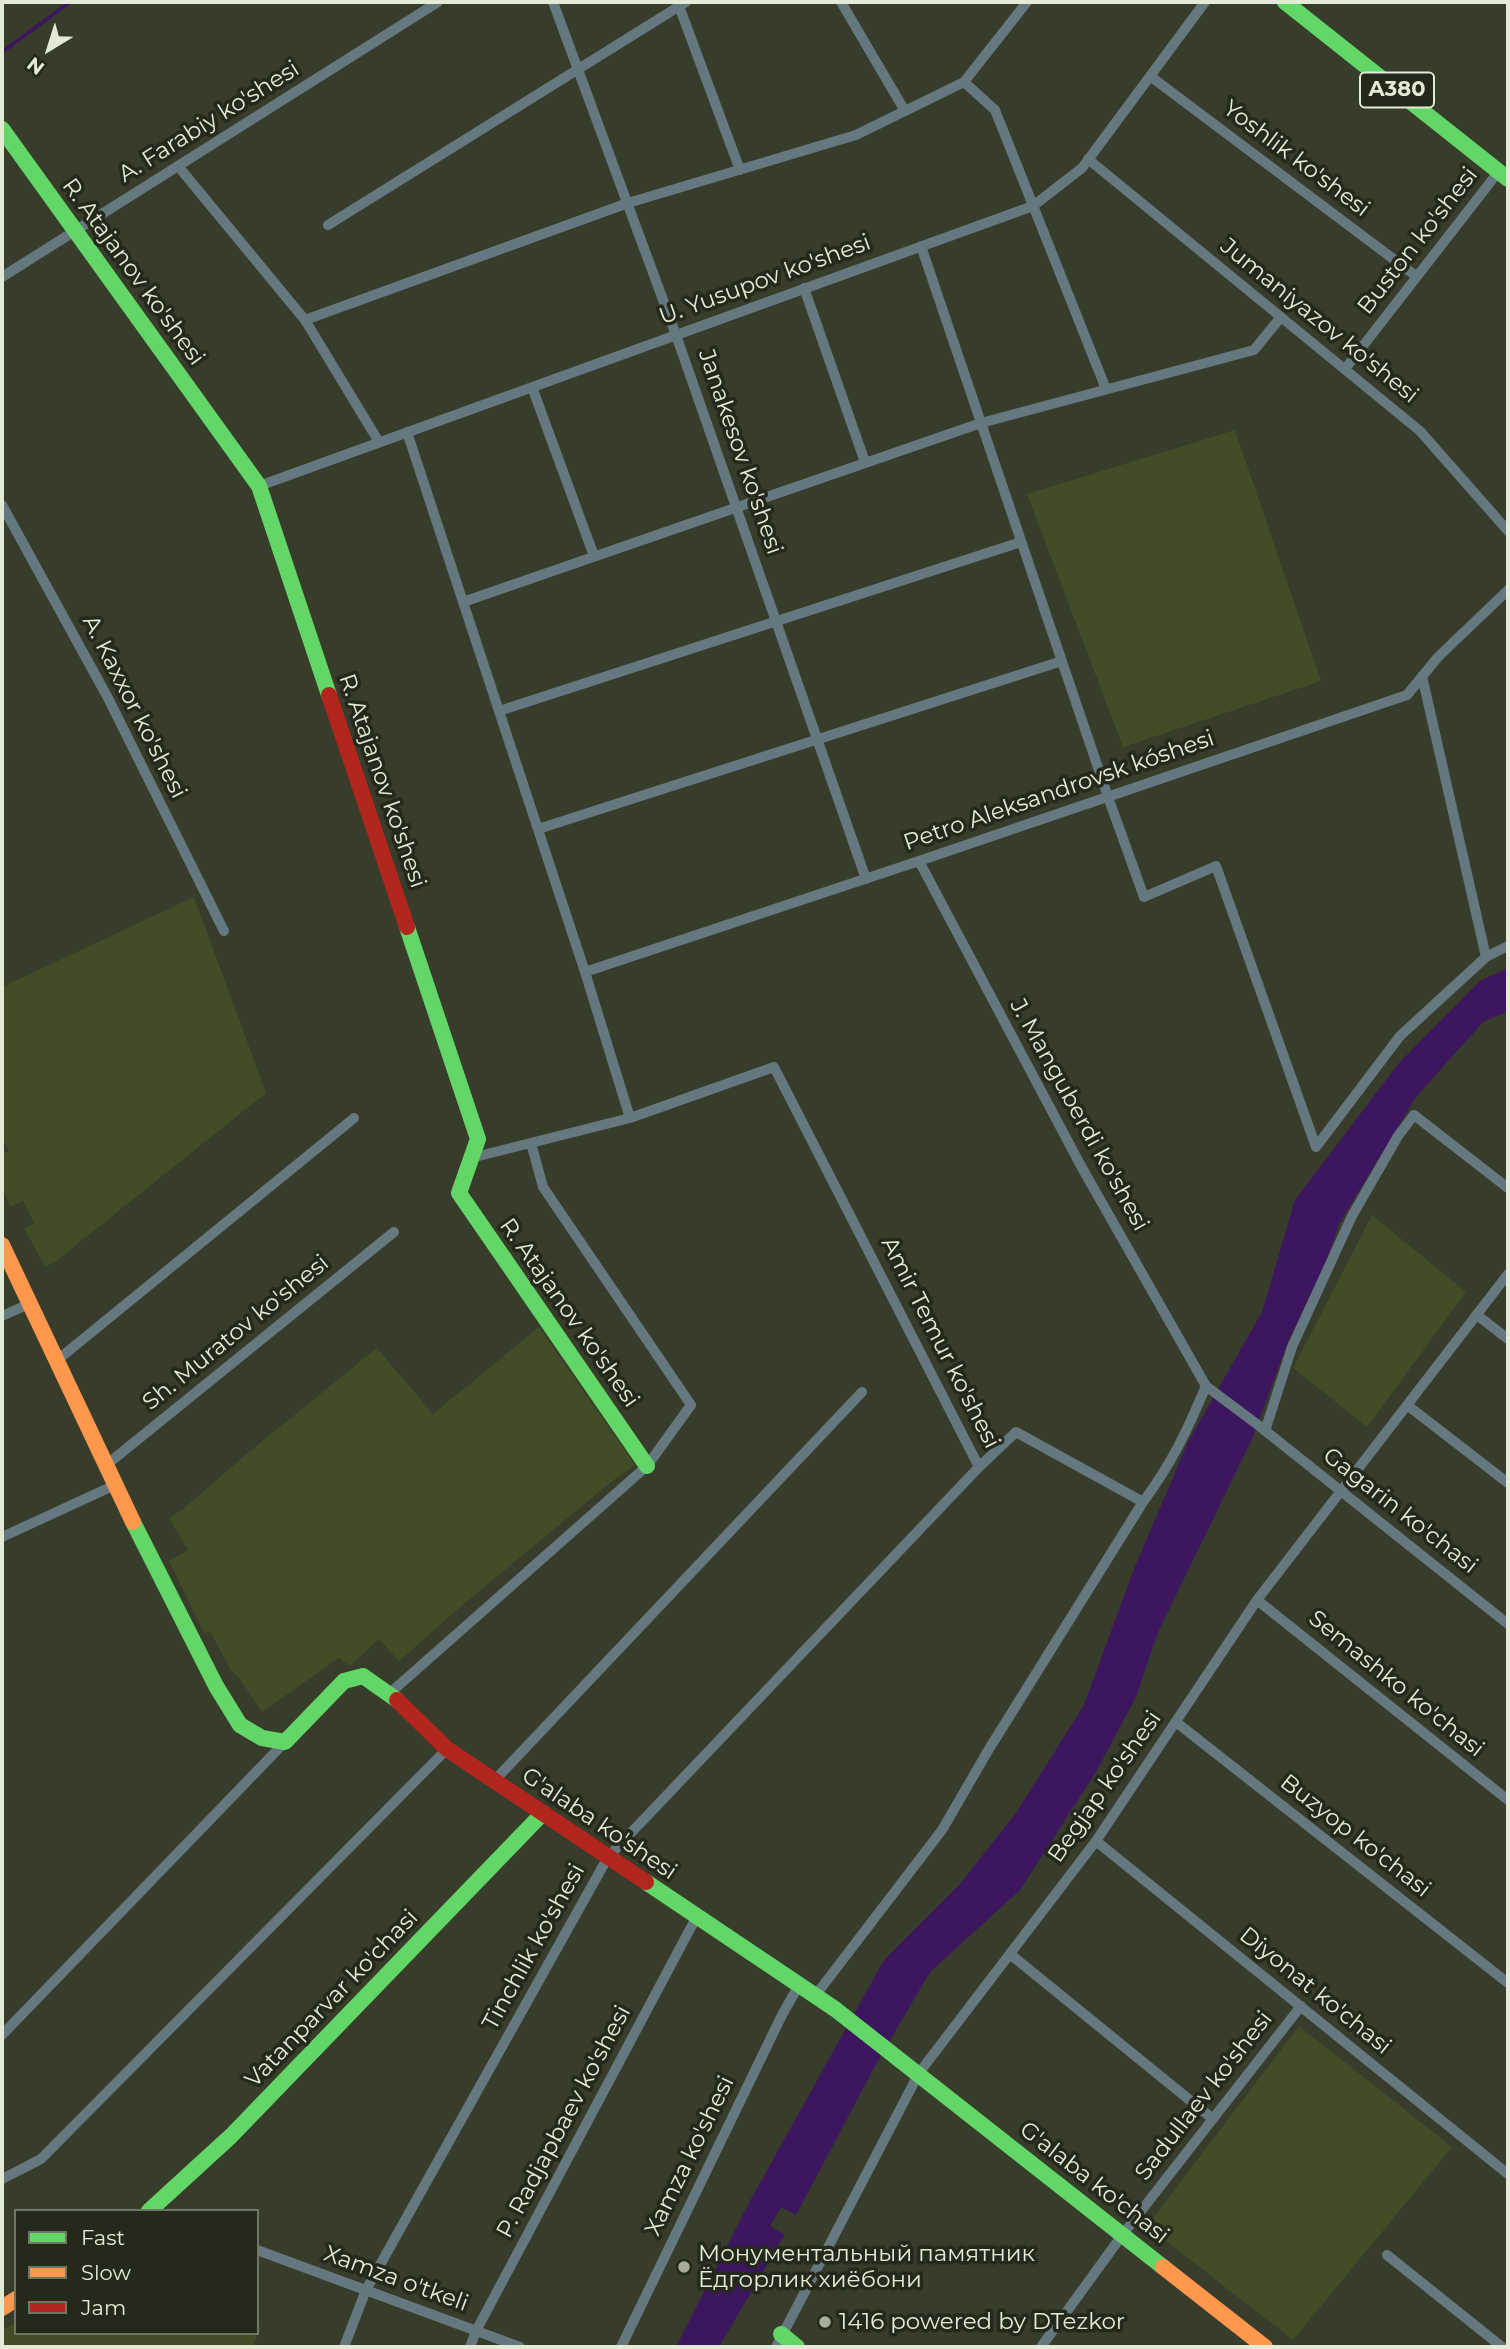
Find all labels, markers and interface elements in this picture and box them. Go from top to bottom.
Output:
north arrow [14,14,84,84]
text: N [23,52,49,80]
street label: A. Farabiy ko'shesi [114,55,304,189]
road number: A380 [1360,72,1434,108]
street label: Yoshlik ko'shesi [1217,95,1375,223]
street label: Buston ko'shesi [1352,162,1484,320]
street label: R. Atajanov ko'shesi [56,173,210,371]
street label: U. Yusupov ko'shesi [655,229,875,331]
street label: Jumaniyazov ko'shesi [1215,233,1423,409]
street label: Janakesov ko'shesi [692,346,788,558]
street label: A. Kaxxor ko'shesi [76,611,192,803]
street label: R. Atajanov ko'shesi [332,670,432,892]
street label: Petro Aleksandrovsk kóshesi [900,725,1218,857]
street label: J. Manguberdi ko'shesi [1004,994,1154,1236]
street label: R. Atajanov ko'shesi [493,1213,645,1413]
street label: Amir Temur ko'shesi [875,1233,1005,1453]
street label: Sh. Muratov ko'shesi [137,1249,335,1417]
street label: Gagarin ko'chasi [1317,1442,1483,1580]
street label: Semashko ko'chasi [1303,1605,1489,1763]
street label: Begjap ko'shesi [1042,1706,1168,1868]
street label: G'alaba ko'shesi [516,1762,682,1886]
street label: Buzyop ko'chasi [1274,1769,1436,1903]
street label: Tinchlik ko'shesi [477,1859,591,2035]
street label: Vatanparvar ko'chasi [240,1904,424,2094]
street label: Diyonat ko'chasi [1234,1921,1396,2061]
street label: P. Radjapbaev ko'shesi [491,2001,637,2243]
street label: Sadullaev ko'shesi [1129,2006,1279,2186]
street label: Xamza ko'shesi [639,2072,741,2240]
street label: G'alaba ko'chasi [1014,2116,1174,2250]
legend [14,2209,259,2335]
text: Fast [81,2225,125,2250]
street label: Xamza o'tkeli [320,2240,472,2318]
place label: Монументальный памятник Ёдгорлик хиёбони [698,2240,1035,2294]
marker: Монументальный памятник Ёдгорлик хиёбони [676,2259,692,2275]
text: Slow [81,2260,131,2285]
text: Jam [81,2295,126,2320]
place label: 1416 powered by DTezkor [839,2308,1125,2336]
marker: 1416 powered by DTezkor [817,2314,833,2330]

